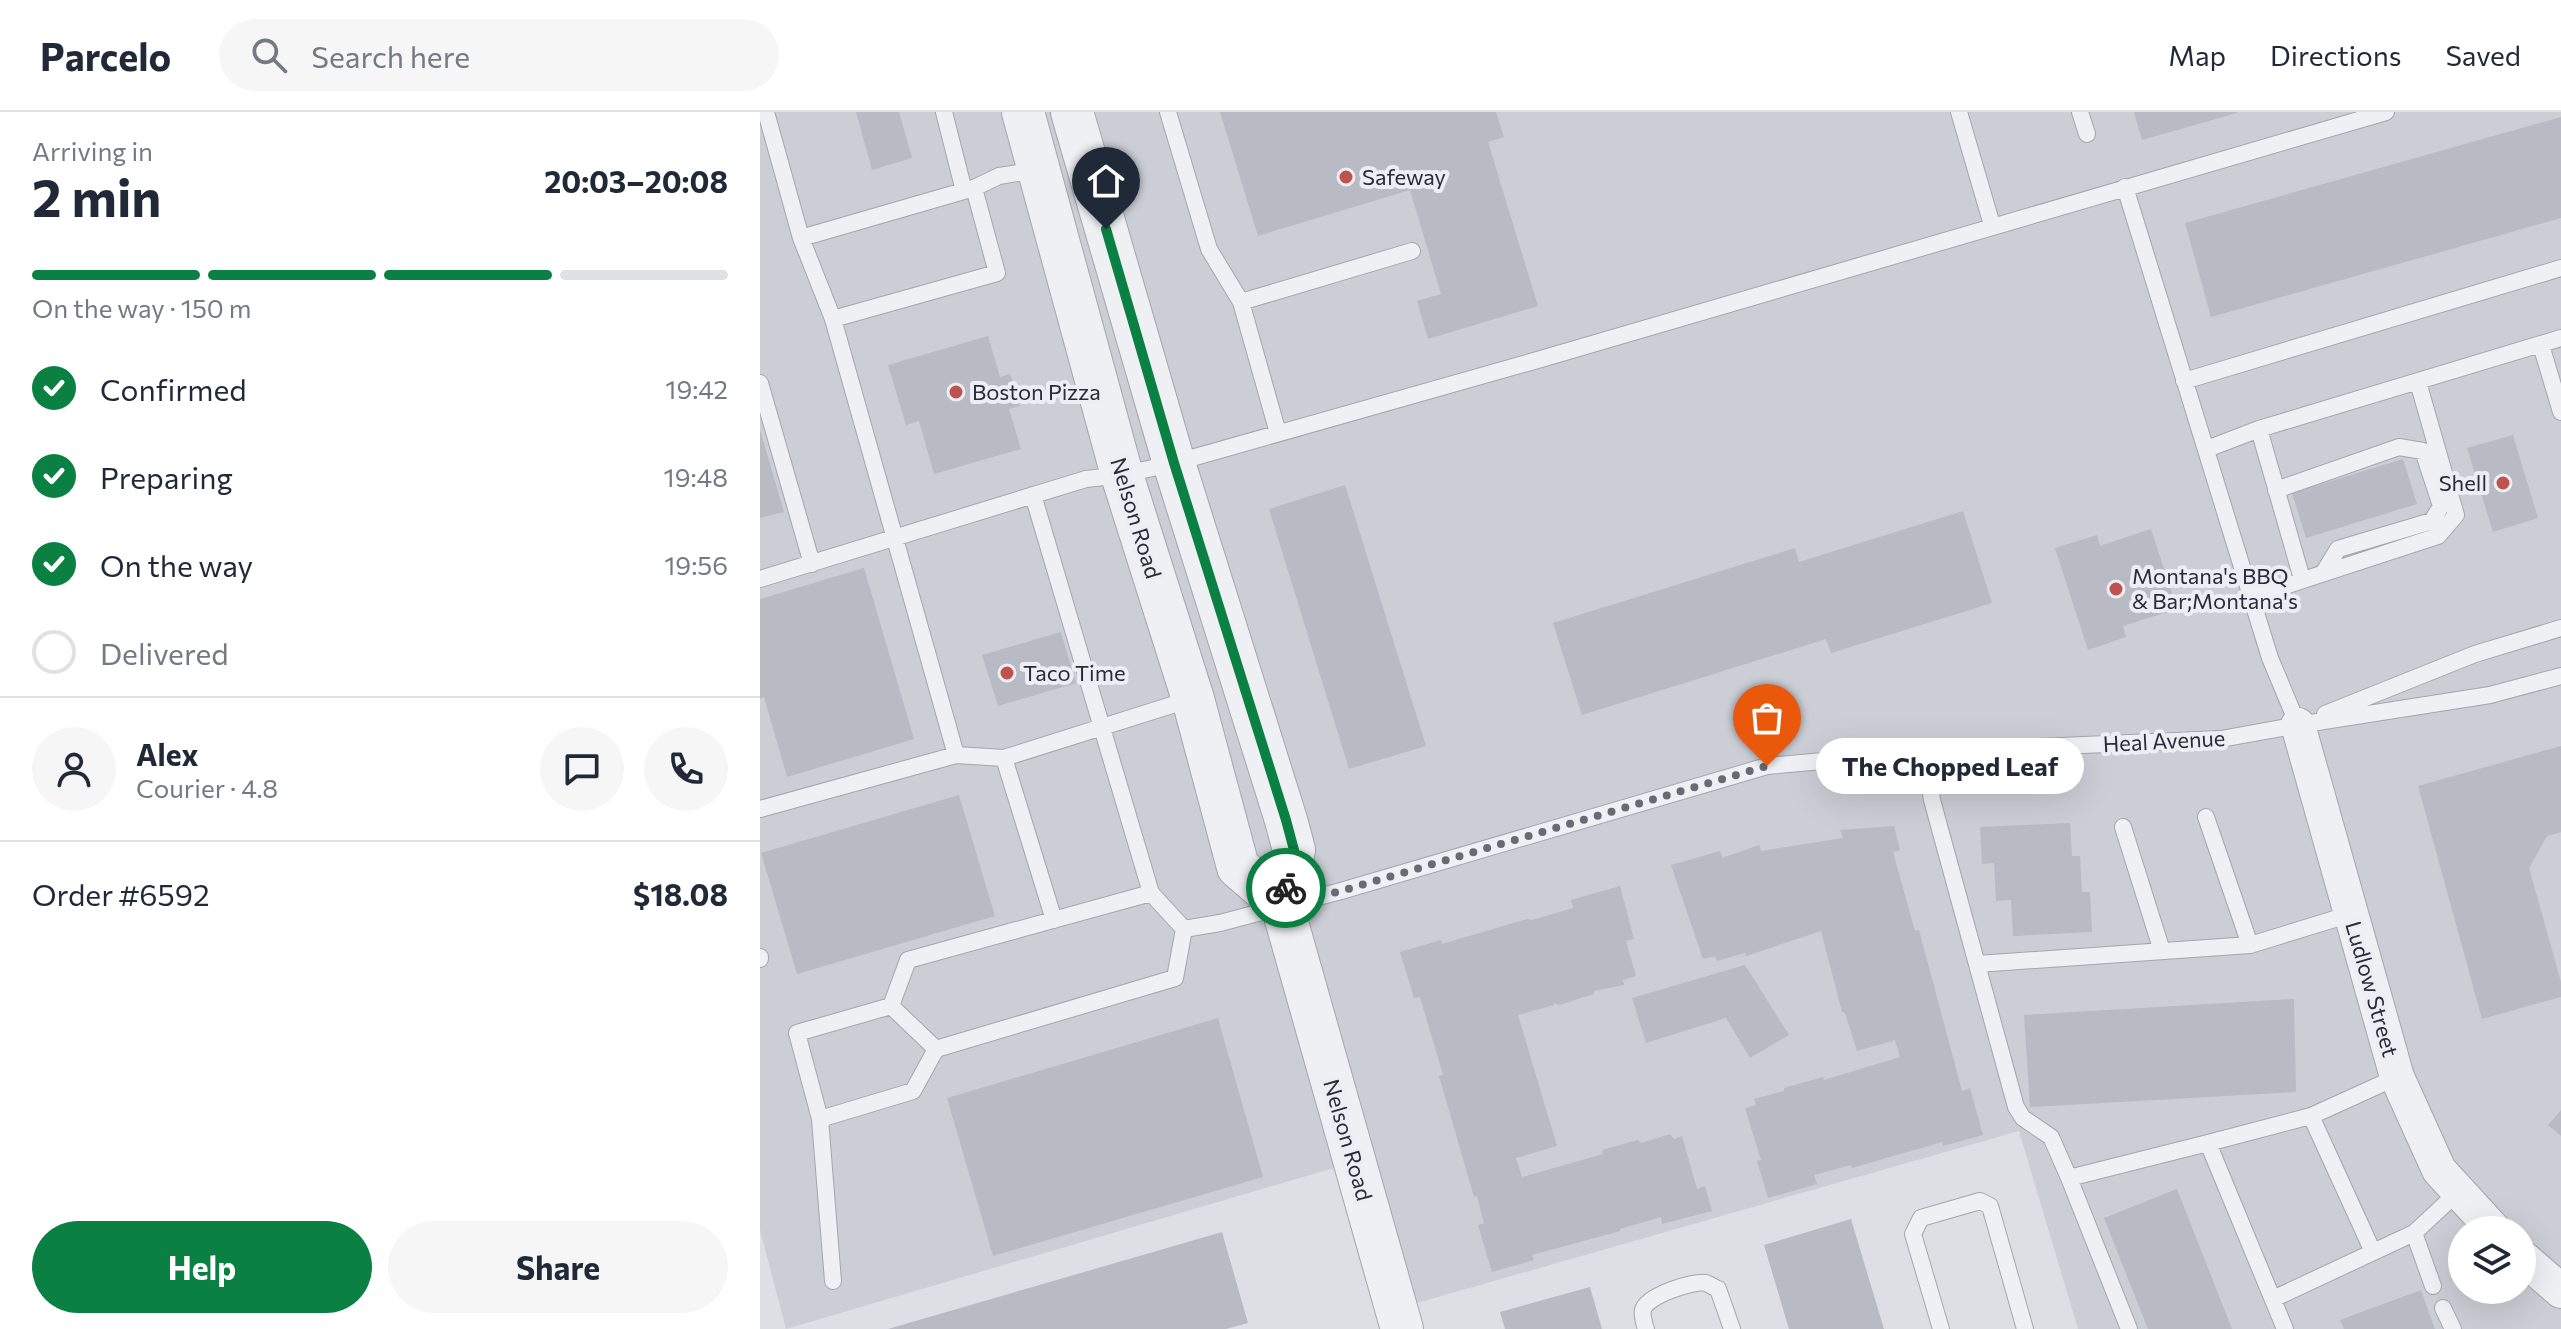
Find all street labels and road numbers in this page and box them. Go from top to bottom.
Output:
street label: Nelson Road [1105,454,1168,582]
street label: Heal Avenue [2102,724,2226,757]
street label: Ludlow Street [2340,918,2405,1060]
street label: Nelson Road [1318,1076,1379,1204]

